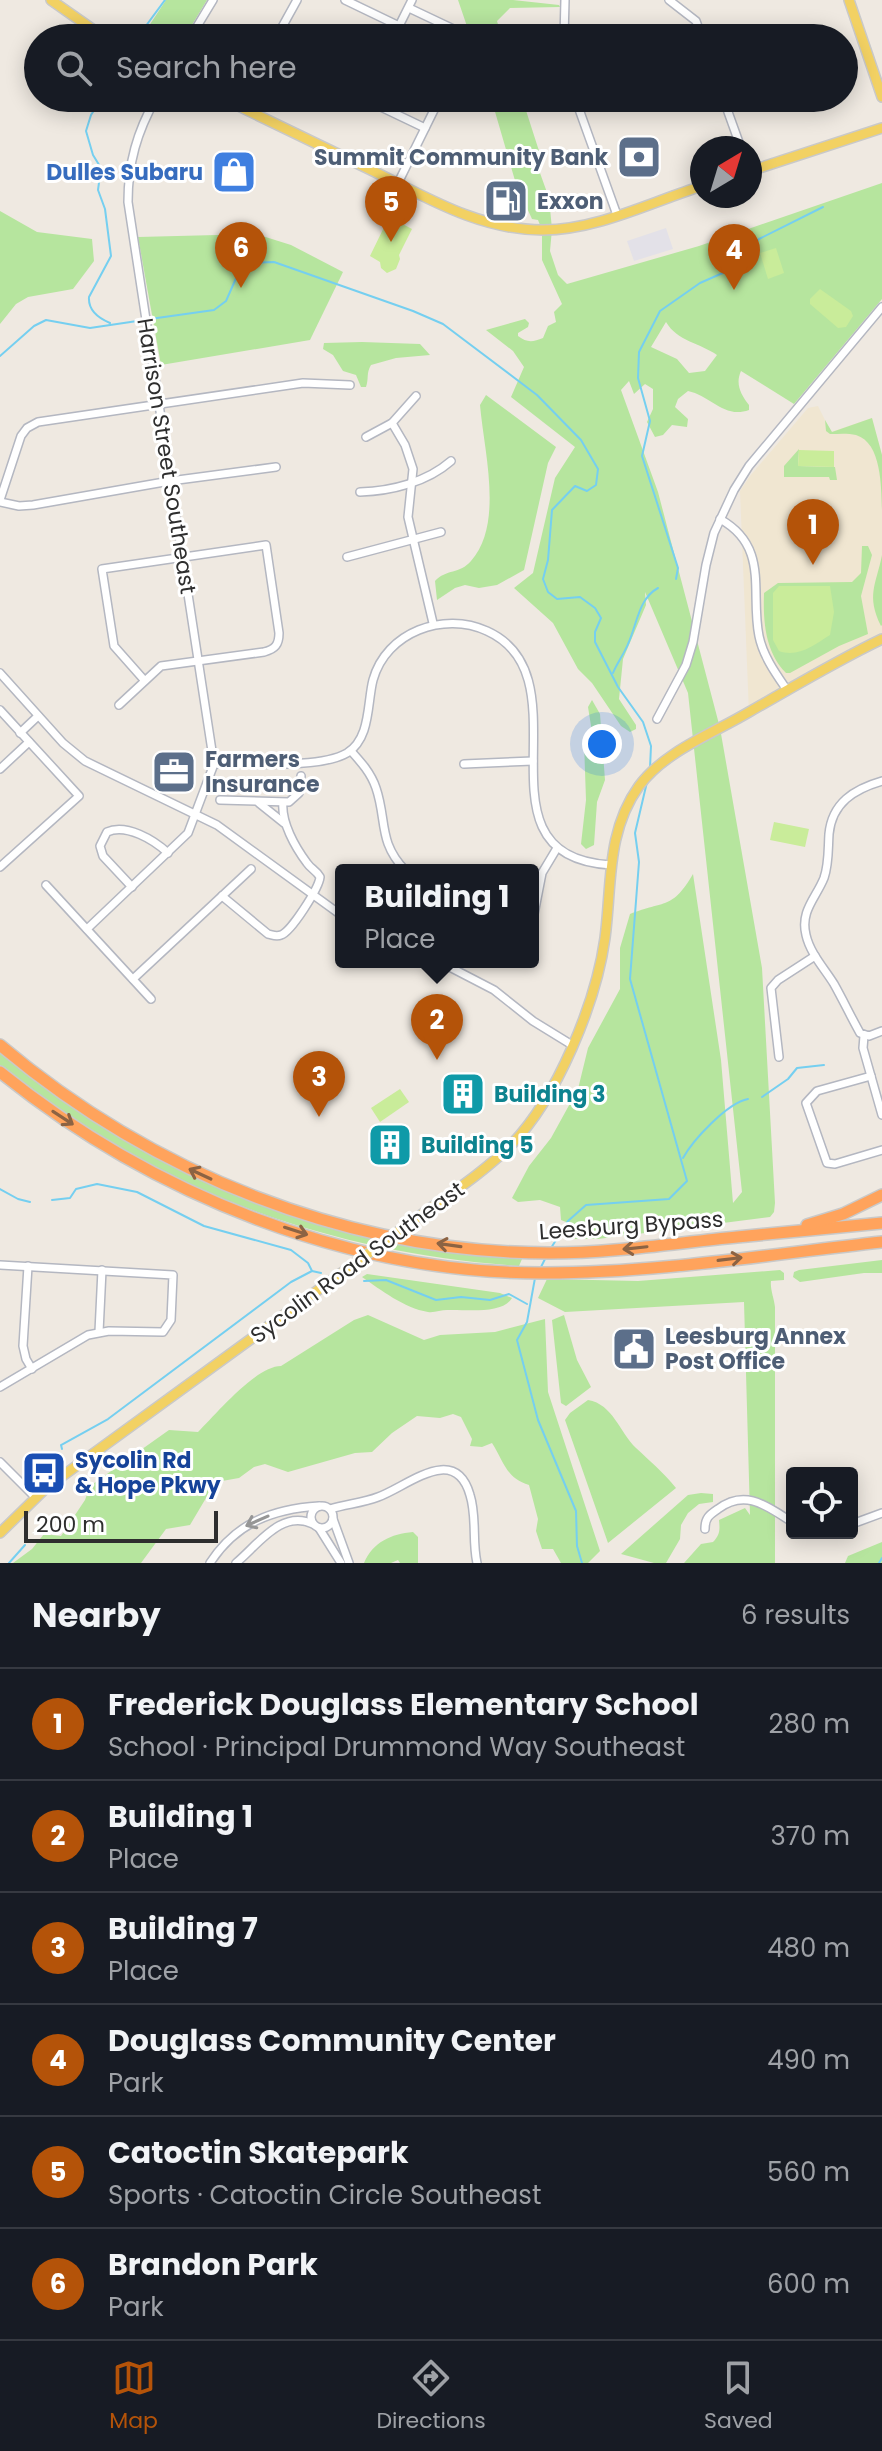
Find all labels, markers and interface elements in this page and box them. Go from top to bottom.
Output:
search box [24,24,858,112]
icon: search [52,46,96,90]
text: Search here [116,46,297,89]
bank icon: Summit Community Bank [615,133,663,181]
north arrow [690,136,762,208]
place label: Summit Community Bank [314,142,608,173]
shop icon: Dulles Subaru [210,148,258,196]
place label: Dulles Subaru [46,157,203,188]
pin: 5 [365,176,417,242]
fuel station icon: Exxon [482,177,530,225]
place label: Exxon [537,186,604,217]
pin: 6 [215,222,267,288]
pin: 4 [708,224,760,290]
street label: Harrison Street Southeast [129,316,204,596]
pin: 1 [787,499,839,565]
your location [582,724,622,764]
place label: Farmers Insurance [205,744,319,800]
office icon: Farmers Insurance [150,748,198,796]
popup [335,864,539,968]
text: Building 1 [364,875,510,918]
text: Place [364,921,435,957]
pin: 2 [411,994,463,1060]
pin: 3 [293,1051,345,1117]
building icon: Building 3 [439,1070,487,1118]
place label: Building 3 [494,1079,605,1110]
one-way arrow [51,1110,73,1126]
building icon: Building 5 [366,1121,414,1169]
place label: Building 5 [421,1130,533,1161]
one-way arrow [189,1166,213,1181]
street label: Sycolin Road Southeast [244,1174,471,1351]
street label: Leesburg Bypass [538,1204,724,1247]
one-way arrow [283,1225,308,1240]
one-way arrow [436,1238,463,1253]
one-way arrow [622,1241,648,1256]
one-way arrow [716,1251,742,1266]
place label: Leesburg Annex Post Office [665,1321,846,1377]
public building icon: Leesburg Annex Post Office [610,1325,658,1373]
place label: Sycolin Rd & Hope Pkwy [75,1445,221,1501]
bus stop icon: Sycolin Rd & Hope Pkwy [20,1449,68,1497]
map controls [786,1467,858,1539]
button: locate [786,1467,858,1539]
scale bar [24,1507,218,1543]
text: 200 m [36,1509,105,1540]
one-way arrow [245,1515,270,1530]
text: Nearby [32,1591,161,1639]
text: 6 results [741,1597,850,1633]
text: Frederick Douglass Elementary School [108,1683,699,1726]
text: 1 [53,1706,63,1742]
text: 280 m [769,1706,850,1742]
text: School · Principal Drummond Way Southeast [108,1729,685,1765]
text: Building 1 [108,1795,253,1838]
text: 2 [51,1818,65,1854]
text: 370 m [770,1818,850,1854]
text: Place [108,1841,179,1877]
text: Building 7 [108,1907,258,1950]
text: 3 [50,1930,66,1966]
text: 480 m [767,1930,850,1966]
text: Place [108,1953,179,1989]
text: Douglass Community Center [108,2019,556,2062]
text: 4 [49,2042,67,2078]
text: 490 m [767,2042,850,2078]
text: Park [108,2065,164,2101]
text: Catoctin Skatepark [108,2131,408,2174]
text: 5 [50,2154,66,2190]
text: 560 m [767,2154,850,2190]
text: Sports · Catoctin Circle Southeast [108,2177,541,2213]
text: Brandon Park [108,2243,318,2286]
text: 6 [50,2266,66,2302]
text: 600 m [767,2266,850,2302]
text: Park [108,2289,164,2325]
tab: Map [109,2356,158,2437]
tab: Directions [376,2356,486,2437]
tab: Saved [704,2356,773,2437]

